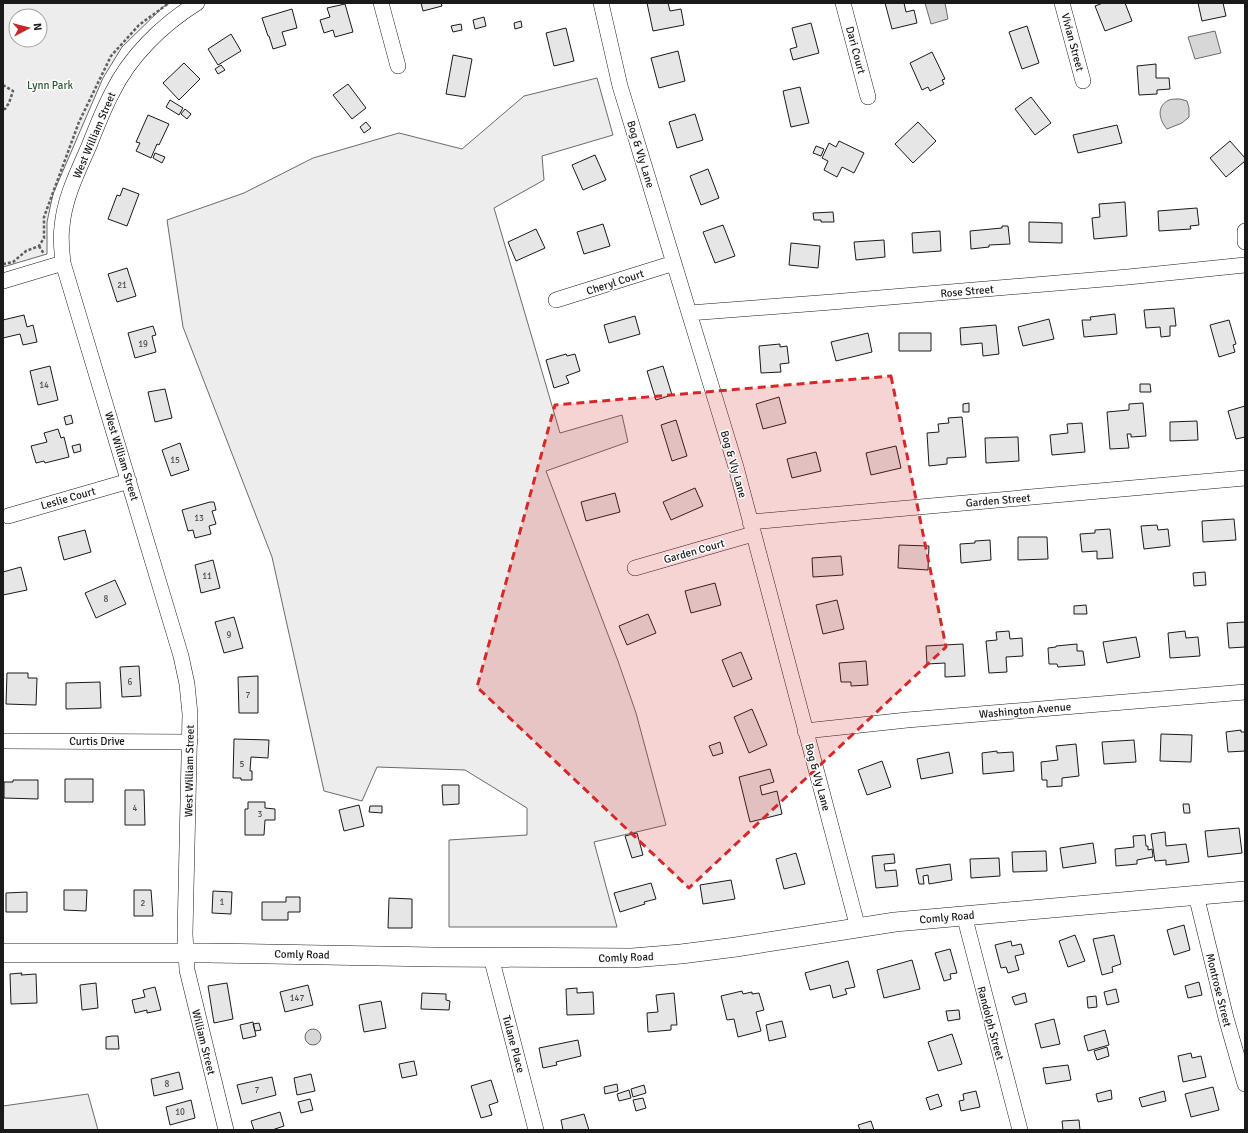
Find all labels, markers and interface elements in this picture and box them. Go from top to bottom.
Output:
north arrow [8,8,48,48]
street label: Vivian Street [1059,12,1087,73]
text: N [31,22,44,31]
street label: Dari Court [843,25,868,75]
park label: Lynn Park [27,79,73,92]
street label: West William Street [70,90,119,180]
street label: Bog & Vly Lane [624,119,657,189]
street label: Cheryl Court [585,267,646,298]
house number: 21 [117,280,127,291]
street label: Rose Street [940,283,994,300]
house number: 19 [138,339,148,350]
house number: 14 [39,380,49,391]
street label: West William Street [102,410,141,502]
street label: Bog & Vly Lane [718,429,749,499]
house number: 15 [170,455,180,466]
street label: Leslie Court [39,484,97,512]
street label: Garden Street [965,491,1031,510]
house number: 13 [194,513,204,524]
street label: Garden Court [662,537,726,566]
house number: 11 [202,571,212,582]
house number: 8 [104,594,109,605]
house number: 9 [227,630,232,641]
house number: 6 [128,677,133,688]
house number: 7 [246,690,251,701]
street label: Washington Avenue [978,700,1072,721]
street label: West William Street [182,724,197,817]
street label: Curtis Drive [69,735,125,748]
street label: Bog & Vly Lane [802,742,833,812]
house number: 5 [240,759,245,770]
house number: 4 [133,803,138,814]
house number: 3 [258,809,263,820]
house number: 1 [220,897,225,908]
house number: 2 [141,898,146,909]
street label: Comly Road [919,909,975,926]
street label: Comly Road [274,948,330,961]
street label: Comly Road [598,950,654,965]
street label: Montrose Street [1203,952,1234,1028]
street label: Randolph Street [974,985,1007,1062]
house number: 147 [290,993,304,1004]
street label: William Street [189,1008,218,1076]
street label: Tulane Place [500,1014,527,1074]
house number: 8 [165,1079,170,1090]
house number: 7 [255,1085,260,1096]
house number: 10 [175,1107,185,1118]

